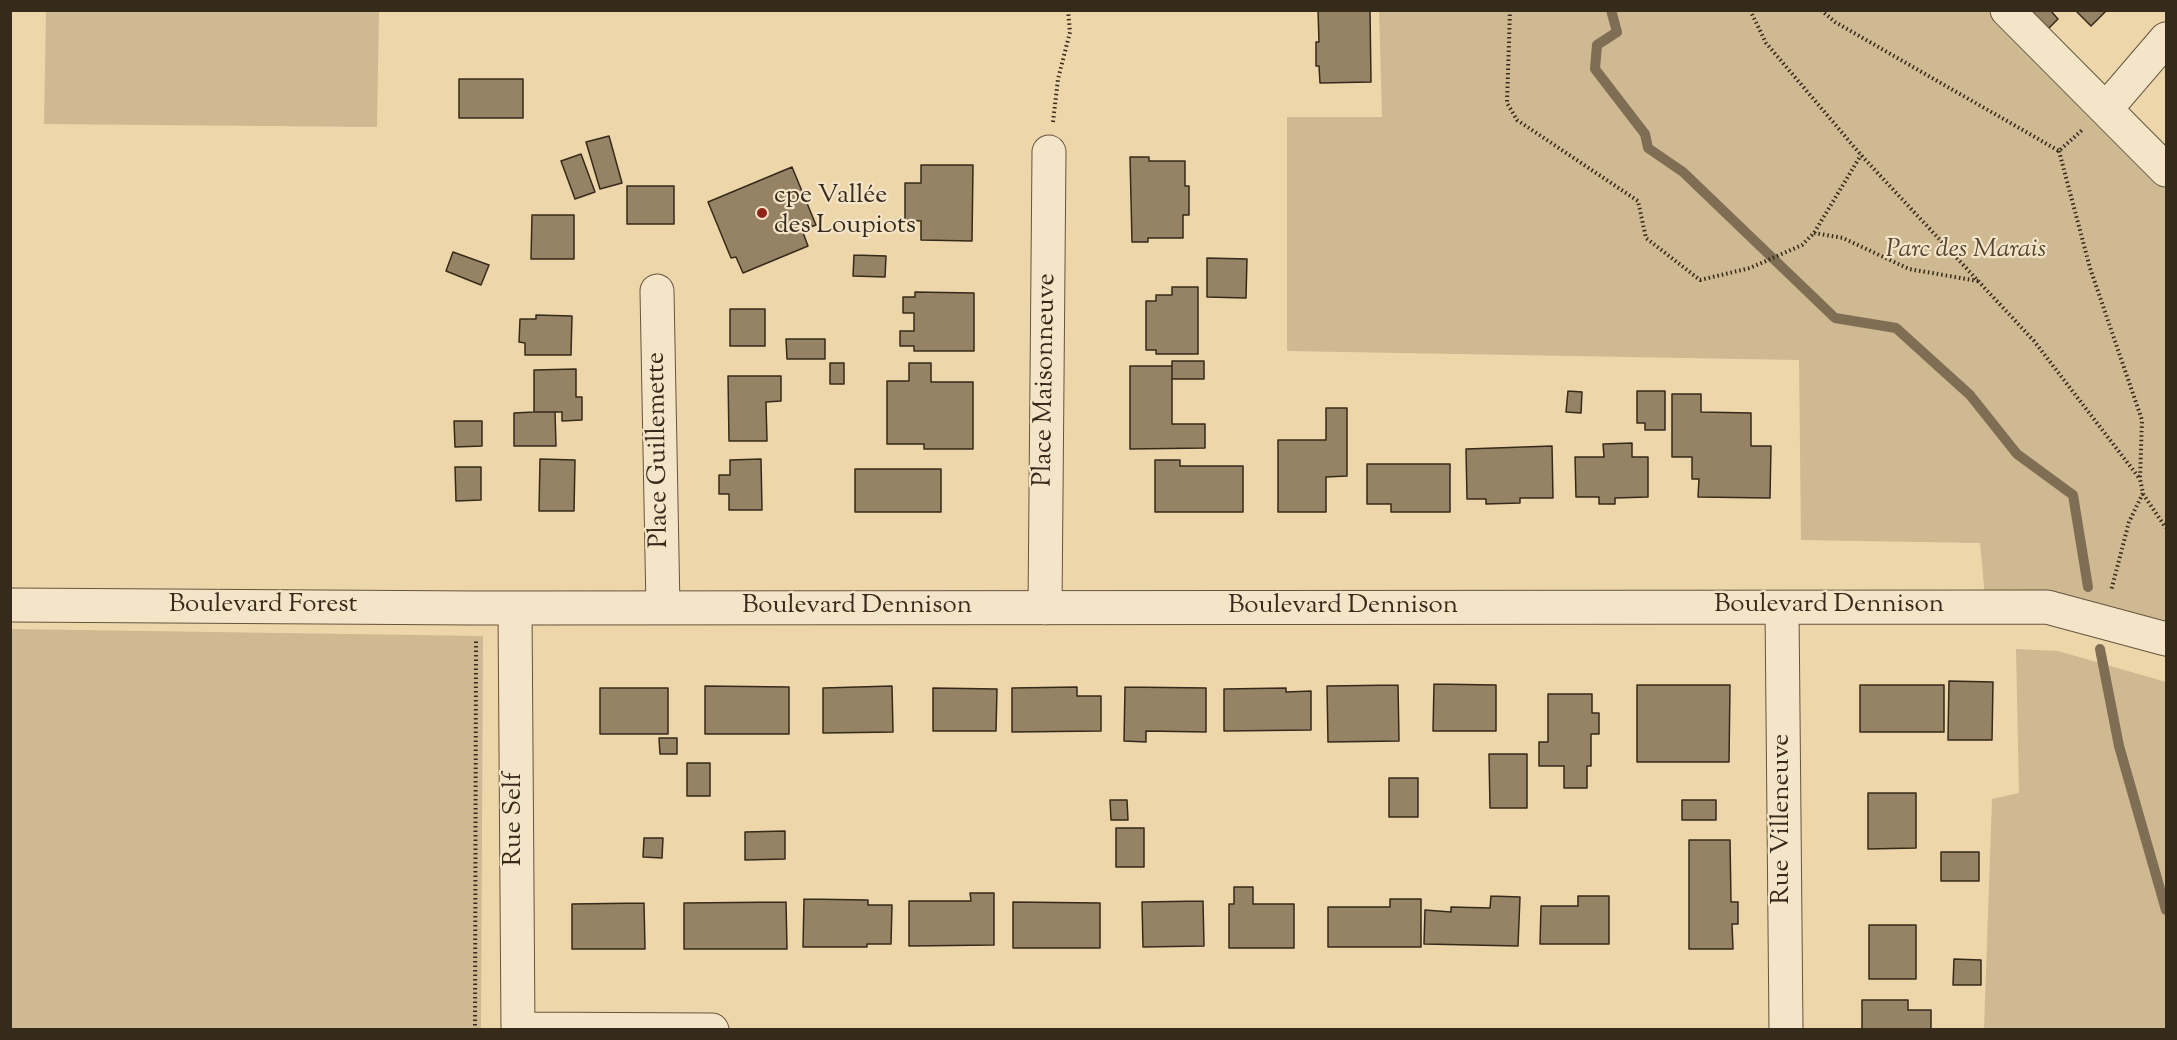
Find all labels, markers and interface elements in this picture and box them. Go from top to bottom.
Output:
place label: cpe Vallée des Loupiots [774,182,916,243]
marker: cpe Vallée des Loupiots [755,206,769,220]
park label: Parc des Marais [1886,236,2046,268]
street label: Place Maisonneuve [1030,273,1064,487]
street label: Place Guillemette [643,352,677,548]
street label: Boulevard Forest [169,591,357,623]
street label: Boulevard Dennison [1714,591,1944,623]
street label: Boulevard Dennison [742,592,972,624]
street label: Boulevard Dennison [1228,592,1458,624]
street label: Rue Villeneuve [1768,734,1800,904]
street label: Rue Self [500,772,532,866]

